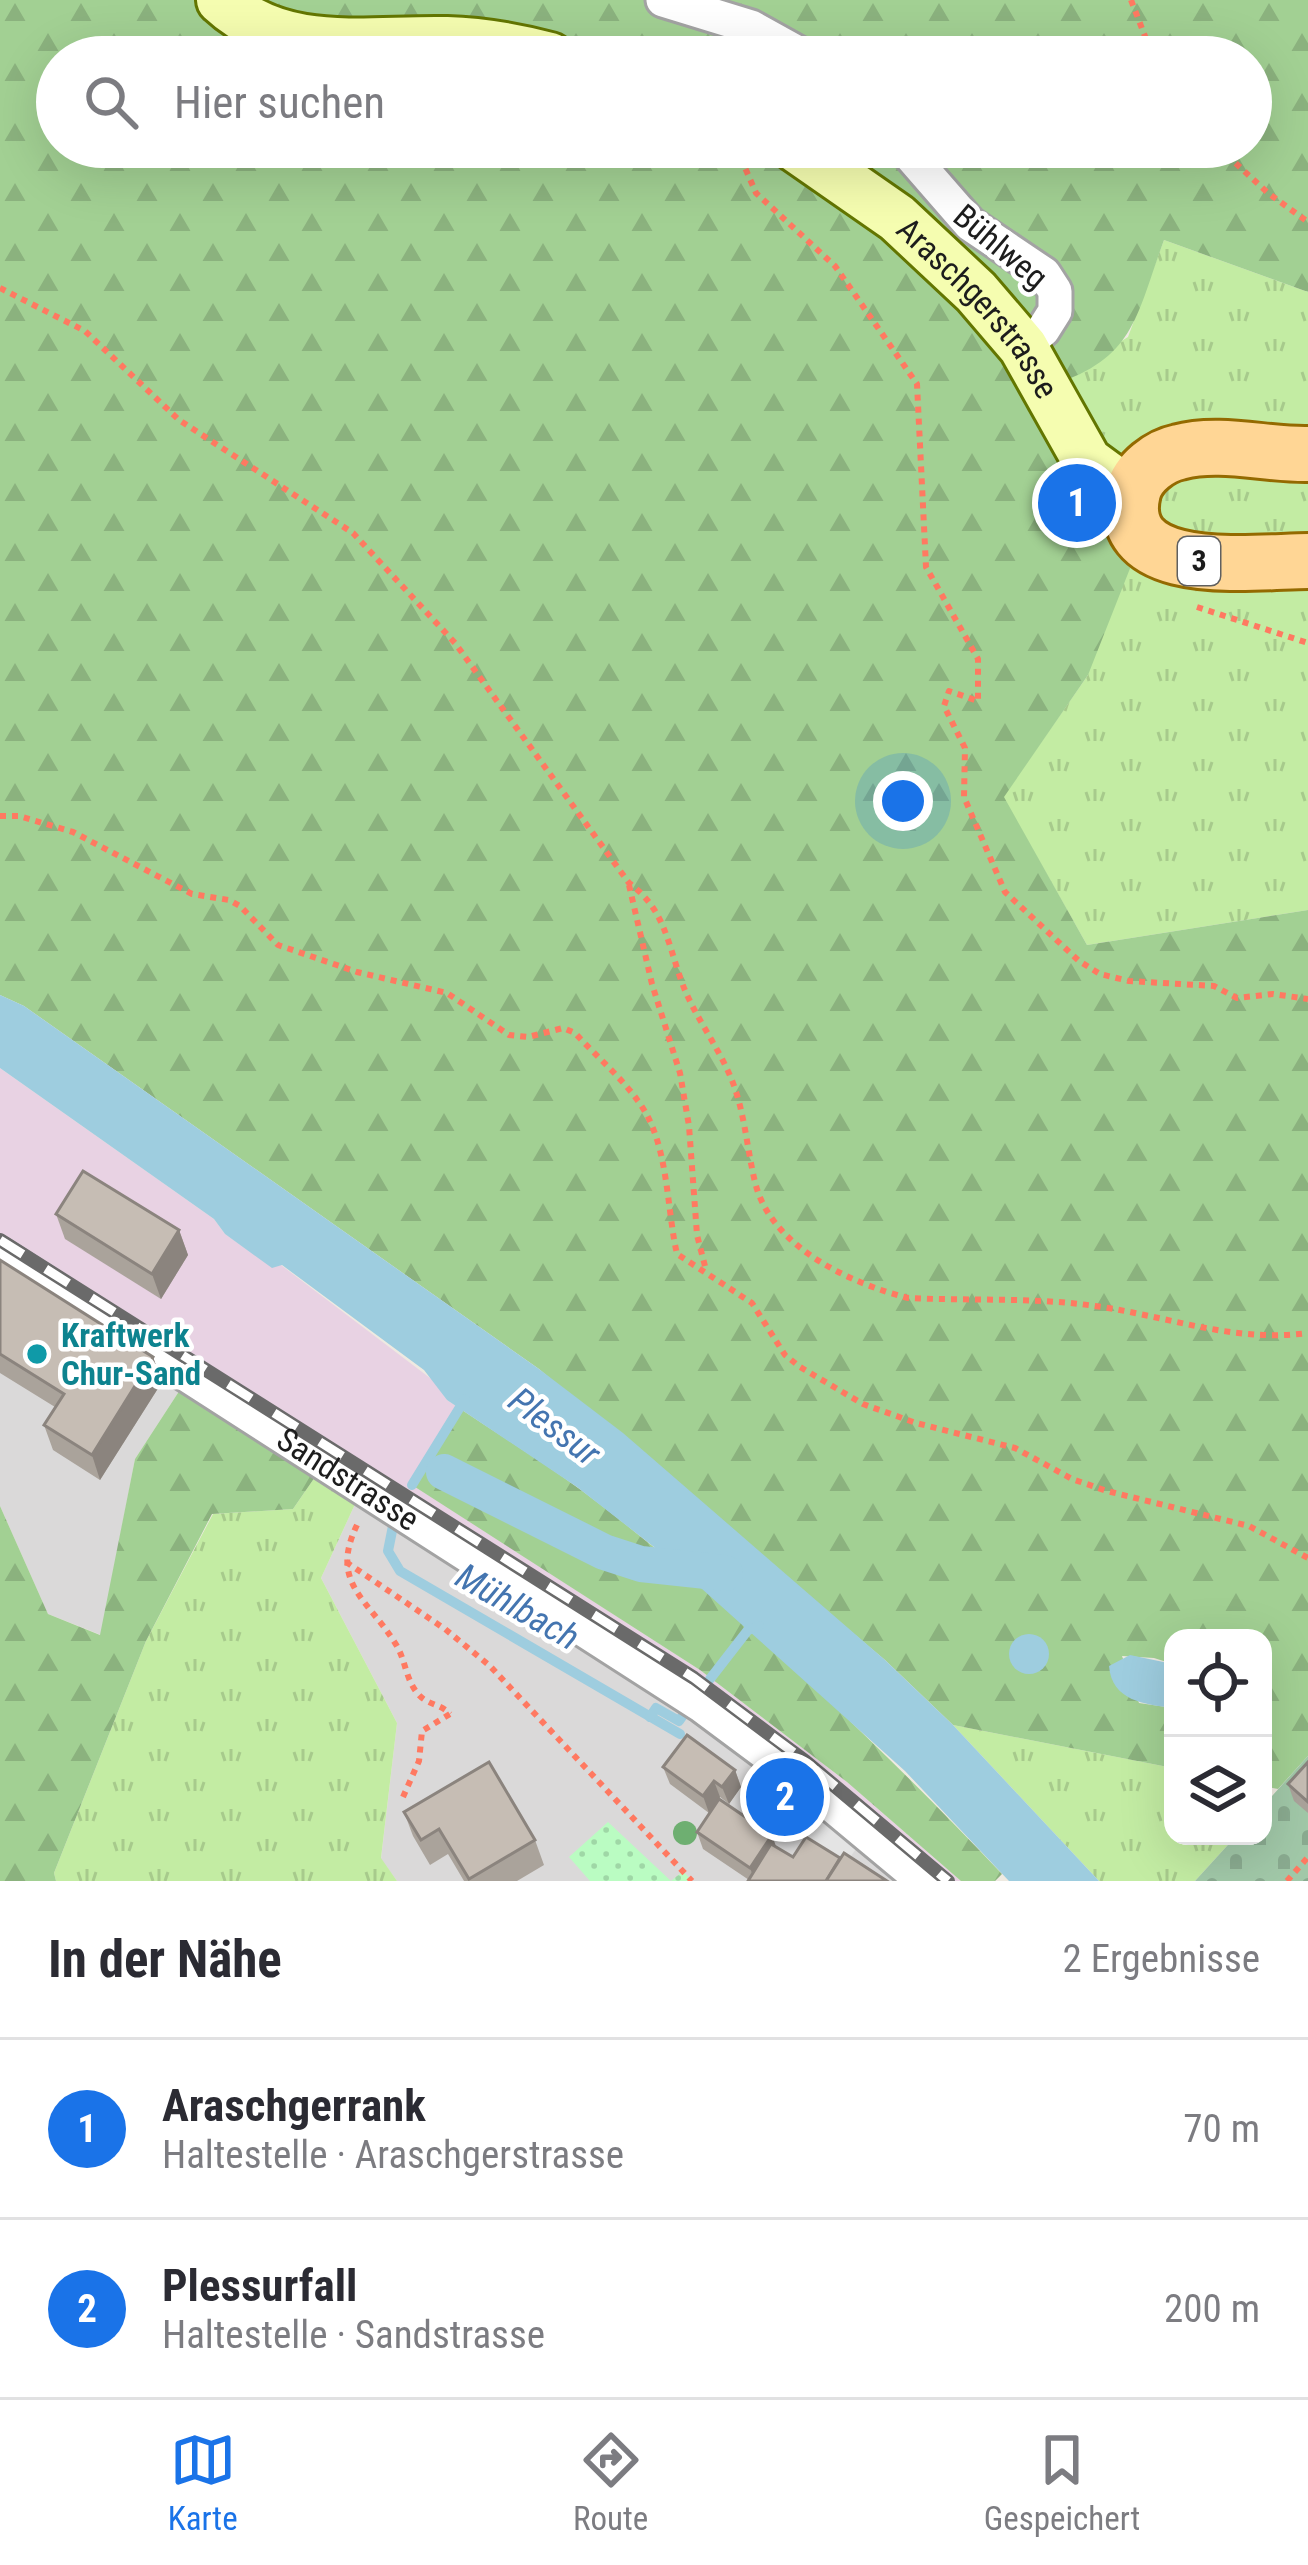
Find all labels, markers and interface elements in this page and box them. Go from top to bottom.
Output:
search box [36,36,1272,168]
icon: search [78,69,144,135]
text: Hier suchen [174,76,385,129]
street label: Bühlweg [946,196,1056,297]
street label: Araschgerstrasse [889,209,1067,405]
pin: 1 [1038,458,1116,548]
road number: 3 [1178,537,1220,585]
your location [873,771,933,831]
place label: Kraftwerk Chur-Sand [61,1316,201,1393]
marker: Kraftwerk Chur-Sand [24,1341,50,1367]
water label: Plessur [501,1379,609,1475]
street label: Sandstrasse [270,1419,426,1539]
water label: Mühlbach [449,1555,586,1659]
map controls [1164,1629,1272,1845]
button: locate [1164,1629,1272,1737]
button: layers [1164,1737,1272,1845]
pin: 2 [746,1752,824,1842]
text: In der Nähe [48,1930,282,1989]
text: 2 Ergebnisse [1062,1936,1260,1982]
text: Araschgerrank [162,2079,426,2132]
text: 1 [77,2106,97,2152]
text: 70 m [1183,2106,1260,2152]
text: Haltestelle · Araschgerstrasse [162,2132,624,2178]
text: Plessurfall [162,2259,357,2312]
text: 2 [77,2286,97,2332]
text: 200 m [1164,2286,1260,2332]
text: Haltestelle · Sandstrasse [162,2312,545,2358]
tab: Karte [168,2427,238,2538]
tab: Route [573,2427,648,2538]
tab: Gespeichert [984,2427,1140,2538]

